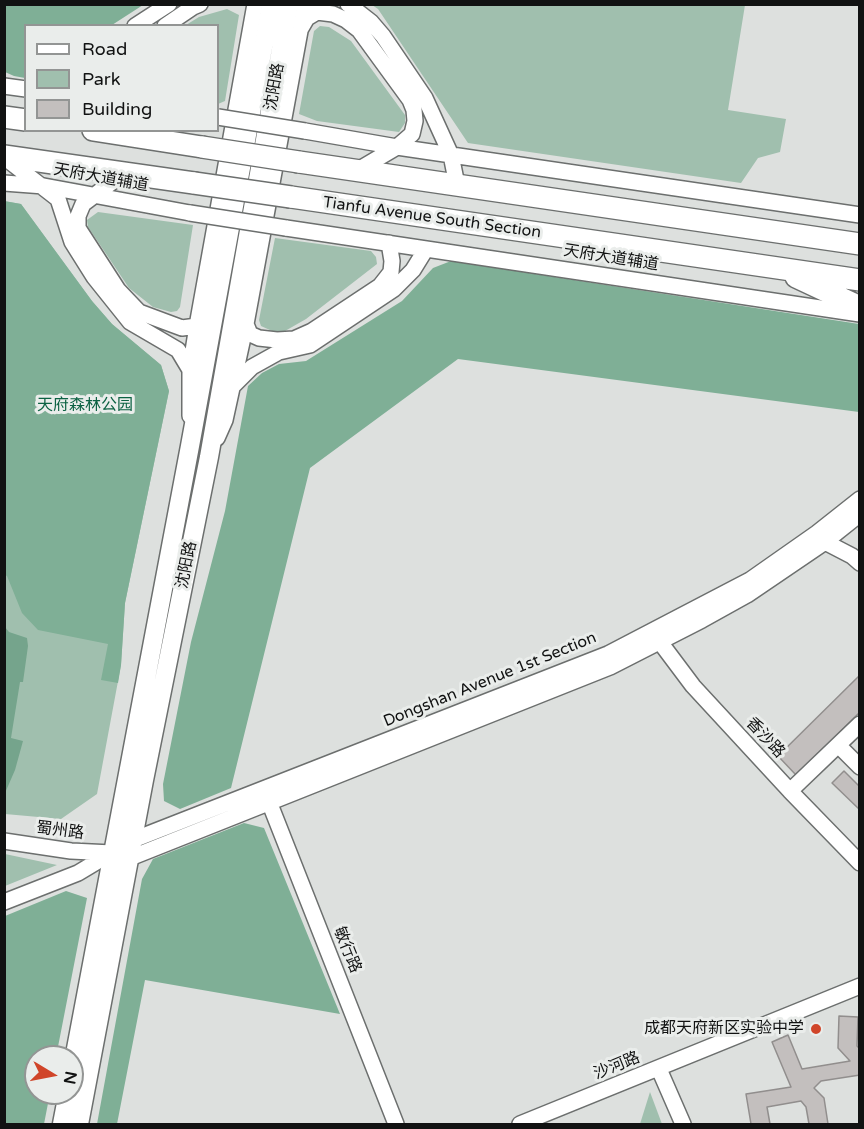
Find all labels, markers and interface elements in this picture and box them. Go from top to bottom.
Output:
legend [24,24,219,132]
text: Road [82,38,127,60]
street label: 沈阳路 [261,62,289,112]
text: Park [82,68,120,90]
text: Building [82,98,152,120]
street label: 天府大道辅道 [52,160,150,196]
street label: Tianfu Avenue South Section [322,193,542,243]
street label: 天府大道辅道 [562,241,660,275]
park label: 天府森林公园 [37,396,133,416]
street label: 沈阳路 [173,540,201,590]
street label: Dongshan Avenue 1st Section [381,628,599,732]
street label: 香沙路 [742,714,788,762]
street label: 蜀州路 [35,819,85,843]
street label: 敏行路 [329,924,365,976]
place label: 成都天府新区实验中学 [644,1019,804,1039]
marker: 成都天府新区实验中学 [809,1022,823,1036]
north arrow [24,1045,84,1105]
street label: 沙河路 [591,1048,643,1084]
text: N [59,1070,81,1086]

